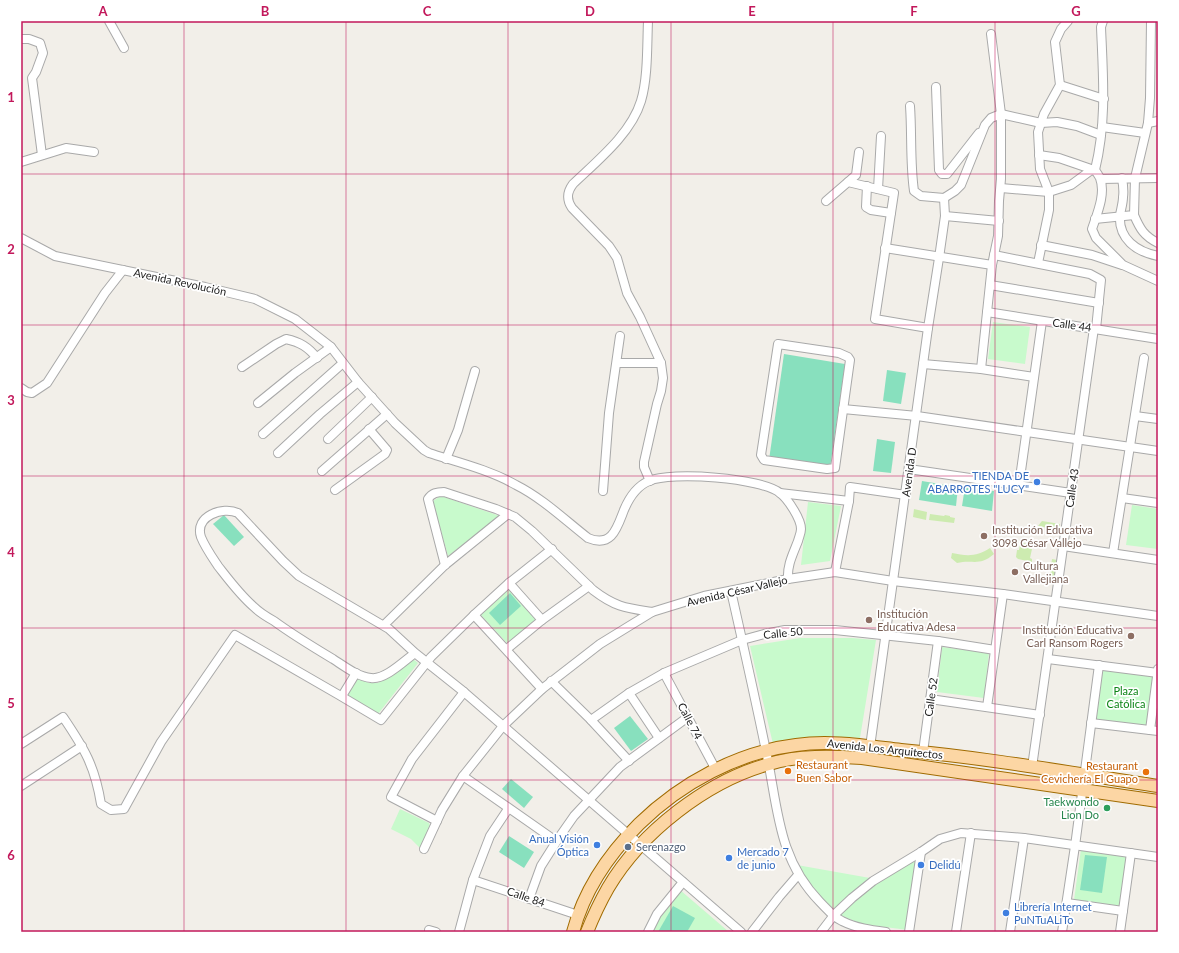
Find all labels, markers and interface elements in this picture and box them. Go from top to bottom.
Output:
text: A [97,3,108,19]
text: B [261,3,270,19]
text: C [423,3,432,19]
text: D [585,3,595,19]
text: E [748,3,756,19]
text: F [910,3,918,19]
text: G [1071,3,1081,19]
text: 1 [7,89,15,105]
text: 2 [7,241,15,257]
street label: Avenida Revolución [133,265,228,298]
street label: Calle 44 [1052,315,1093,334]
text: 3 [7,392,15,408]
street label: Avenida D [899,446,918,498]
street label: Calle 43 [1062,468,1081,508]
place label: TIENDA DE ABARROTES "LUCY" [927,469,1029,495]
marker: TIENDA DE ABARROTES "LUCY" [1032,477,1042,487]
place label: Institución Educativa 3098 César Vallejo [992,523,1093,549]
marker: Institución Educativa 3098 César Vallejo [979,531,989,541]
text: 4 [7,544,15,560]
place label: Cultura Vallejiana [1023,559,1068,585]
marker: Cultura Vallejiana [1010,567,1020,577]
street label: Avenida César Vallejo [685,573,789,608]
place label: Institución Educativa Adesa [877,607,956,633]
marker: Institución Educativa Adesa [864,615,874,625]
place label: Institución Educativa Carl Ransom Rogers [1022,623,1123,649]
street label: Calle 50 [763,624,804,641]
marker: Institución Educativa Carl Ransom Rogers [1126,631,1136,641]
street label: Calle 52 [921,677,940,717]
park label: Plaza Católica [1107,684,1145,710]
text: 5 [7,695,15,711]
street label: Calle 74 [675,700,706,742]
street label: Avenida Los Arquitectos [827,736,944,761]
place label: Restaurant Buen Sabor [796,758,852,784]
place label: Restaurant Cevichería El Guapo [1041,759,1138,785]
marker: Restaurant Buen Sabor [783,766,793,776]
marker: Restaurant Cevichería El Guapo [1141,767,1151,777]
place label: Taekwondo Lion Do [1044,795,1099,821]
marker: Taekwondo Lion Do [1102,803,1112,813]
place label: Anual Visión Óptica [529,832,589,858]
marker: Anual Visión Óptica [592,840,602,850]
place label: Serenazgo [636,840,686,853]
marker: Serenazgo [623,842,633,852]
place label: Mercado 7 de junio [737,845,789,871]
text: 6 [7,847,15,863]
marker: Mercado 7 de junio [724,853,734,863]
place label: Delidú [929,858,961,871]
marker: Delidú [916,860,926,870]
street label: Calle 84 [505,884,547,909]
place label: Librería Internet PuNTuALiTo [1014,900,1092,926]
marker: Librería Internet PuNTuALiTo [1001,908,1011,918]

